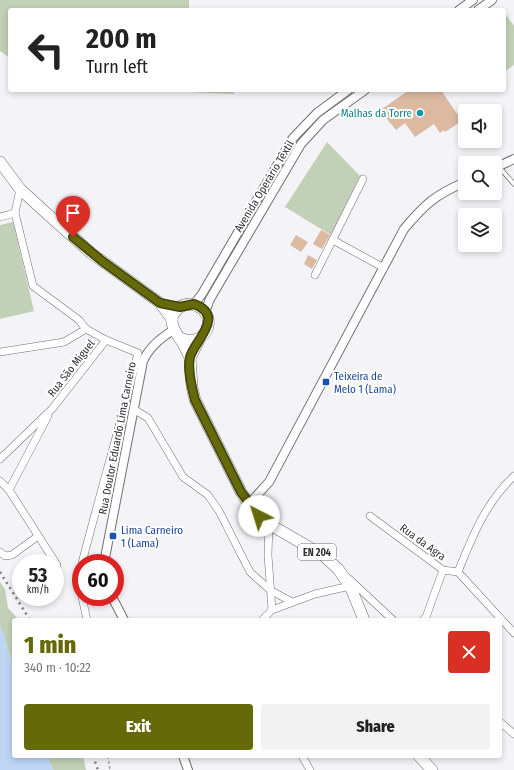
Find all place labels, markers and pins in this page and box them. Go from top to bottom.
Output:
place label: Malhas da Torre [341,107,412,120]
marker: Malhas da Torre [415,108,425,118]
pin [56,196,90,237]
place label: Teixeira de Melo 1 (Lama) [334,370,396,396]
marker: Teixeira de Melo 1 (Lama) [321,377,331,387]
place label: Lima Carneiro 1 (Lama) [121,524,183,550]
marker: Lima Carneiro 1 (Lama) [108,531,118,541]

